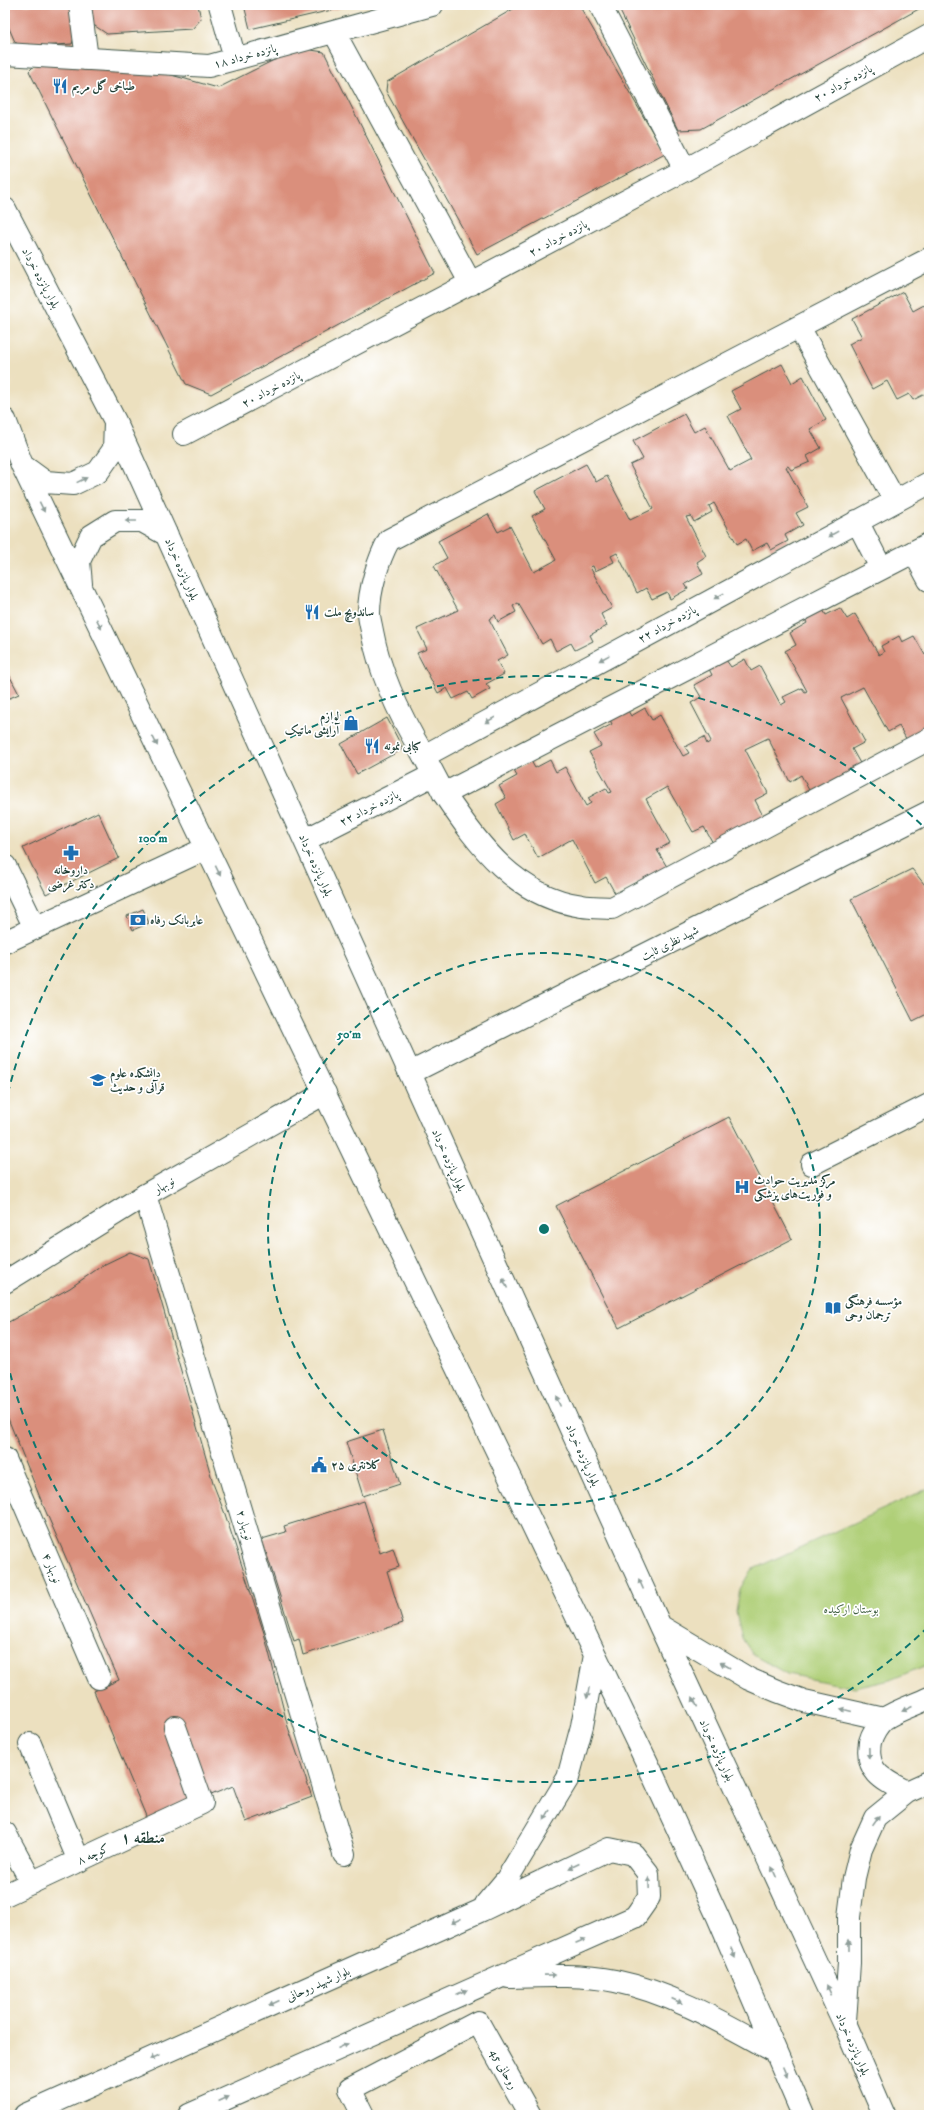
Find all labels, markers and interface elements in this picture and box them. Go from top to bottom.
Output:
street label: پانزده خرداد ۱۸ [212,41,279,73]
street label: پانزده خرداد ۲۰ [811,61,876,107]
restaurant icon: طباخی گل مریم [51,77,69,95]
place label: طباخی گل مریم [72,78,135,97]
street label: پانزده خرداد ۲۰ [526,216,591,261]
street label: بلوار پانزده خرداد [17,245,63,312]
street label: پانزده خرداد ۲۰ [239,367,304,412]
one-way arrow [77,477,88,483]
one-way arrow [39,502,45,513]
one-way arrow [124,518,137,524]
one-way arrow [827,531,839,537]
street label: بلوار پانزده خرداد [160,536,202,603]
one-way arrow [713,593,725,600]
street label: پانزده خرداد ۲۲ [635,602,700,648]
restaurant icon: ساندویچ ملت [303,603,321,621]
place label: ساندویچ ملت [324,605,374,623]
one-way arrow [96,619,102,630]
one-way arrow [599,655,610,662]
place label: لوازم آرایشی ماتیک [285,709,340,739]
shop icon: لوازم آرایشی ماتیک [342,714,360,732]
one-way arrow [484,717,496,724]
one-way arrow [152,736,159,747]
restaurant icon: کبابی نمونه [363,737,381,755]
place label: کبابی نمونه [384,739,421,755]
street label: پانزده خرداد ۲۲ [337,787,402,831]
text: 100 m [139,831,167,846]
street label: بلوار پانزده خرداد [294,832,336,899]
pharmacy icon: داروخانه دکتر غرضی [62,844,80,862]
place label: داروخانه دکتر غرضی [48,863,94,893]
one-way arrow [215,865,221,877]
bank icon: عابربانک رفاه [129,911,147,929]
place label: عابربانک رفاه [150,913,203,928]
street label: شهید نظری ثابت [639,923,702,964]
text: 50 m [336,1027,361,1042]
place label: دانشکده علوم قرآنی و حدیث [110,1066,165,1095]
school or university icon: دانشکده علوم قرآنی و حدیث [89,1071,107,1089]
street label: بلوار پانزده خرداد [427,1127,469,1194]
place label: مرکز مدیریت حوادث و فوریت‌های پزشکی [754,1173,835,1202]
street label: نوبهار [150,1174,177,1198]
hospital icon: مرکز مدیریت حوادث و فوریت‌های پزشکی [733,1178,751,1196]
centre of rings [537,1222,551,1236]
one-way arrow [502,1277,508,1289]
place label: مؤسسه فرهنگی ترجمان وحی [844,1293,902,1323]
library icon: مؤسسه فرهنگی ترجمان وحی [824,1299,842,1317]
one-way arrow [555,1395,561,1407]
street label: بلوار پانزده خرداد [561,1422,603,1489]
public building icon: کلانتری ۲۵ [310,1456,328,1474]
place label: کلانتری ۲۵ [331,1458,381,1473]
street label: نوبهار ۲ [233,1508,256,1542]
street label: نوبهار ۴ [39,1551,64,1585]
one-way arrow [638,1578,644,1589]
park label: بوستان ارکیده [824,1602,878,1617]
one-way arrow [719,1661,731,1668]
one-way arrow [585,1687,591,1700]
one-way arrow [692,1696,698,1707]
one-way arrow [840,1706,852,1712]
one-way arrow [901,1706,912,1712]
street label: بلوار پانزده خرداد [695,1717,738,1784]
one-way arrow [866,1747,873,1759]
one-way arrow [543,1810,550,1821]
one-way arrow [872,1814,880,1825]
district label: منطقه ۱ [121,1828,165,1848]
street label: کوچه ۸ [75,1841,112,1869]
one-way arrow [568,1863,579,1869]
one-way arrow [771,1866,777,1877]
one-way arrow [646,1876,652,1889]
one-way arrow [450,1918,462,1924]
one-way arrow [575,1937,587,1943]
one-way arrow [846,1938,852,1951]
one-way arrow [731,1947,737,1959]
street label: بلوار شهید روحانی [284,1964,352,2005]
one-way arrow [544,1972,556,1979]
one-way arrow [826,1984,832,1996]
one-way arrow [456,1989,468,1995]
one-way arrow [671,1998,682,2004]
one-way arrow [267,2001,279,2007]
street label: بلوار پانزده خرداد [831,2011,873,2078]
one-way arrow [337,2042,349,2049]
street label: روحانی 45 [486,2046,521,2092]
one-way arrow [149,2054,161,2060]
one-way arrow [782,2067,788,2078]
one-way arrow [219,2096,230,2102]

